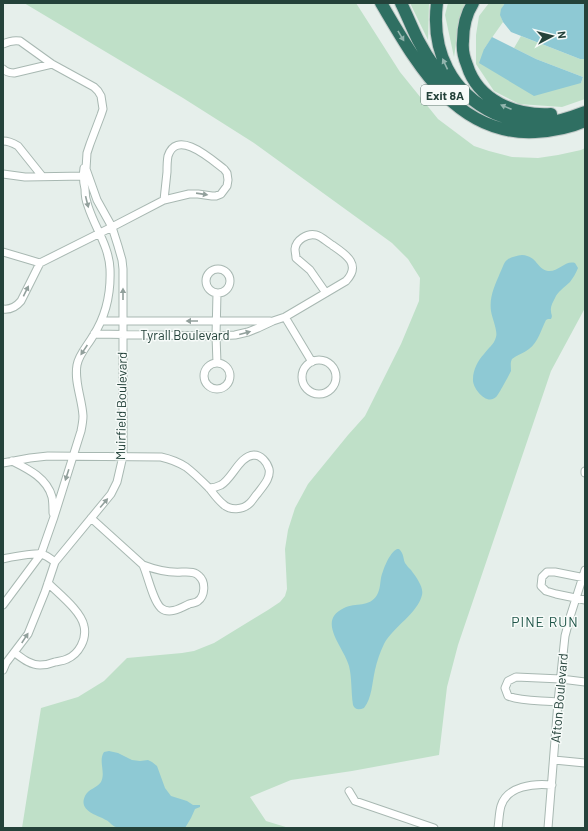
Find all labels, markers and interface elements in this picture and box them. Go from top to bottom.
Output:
north arrow [532,16,572,56]
one-way arrow [397,30,404,42]
text: N [556,30,569,39]
one-way arrow [442,58,448,69]
road number: Exit 8A [421,85,469,105]
one-way arrow [501,104,512,110]
one-way arrow [196,191,208,198]
one-way arrow [84,196,90,208]
one-way arrow [23,286,29,297]
one-way arrow [120,287,126,300]
one-way arrow [185,318,198,324]
street label: Tyrall Boulevard [140,327,230,343]
one-way arrow [239,330,251,336]
one-way arrow [80,344,88,355]
street label: Muirfield Boulevard [112,352,130,460]
one-way arrow [64,469,70,481]
one-way arrow [99,498,108,509]
district label: PINE RUN [511,613,579,630]
one-way arrow [21,633,29,643]
street label: Afton Boulevard [547,652,571,744]

